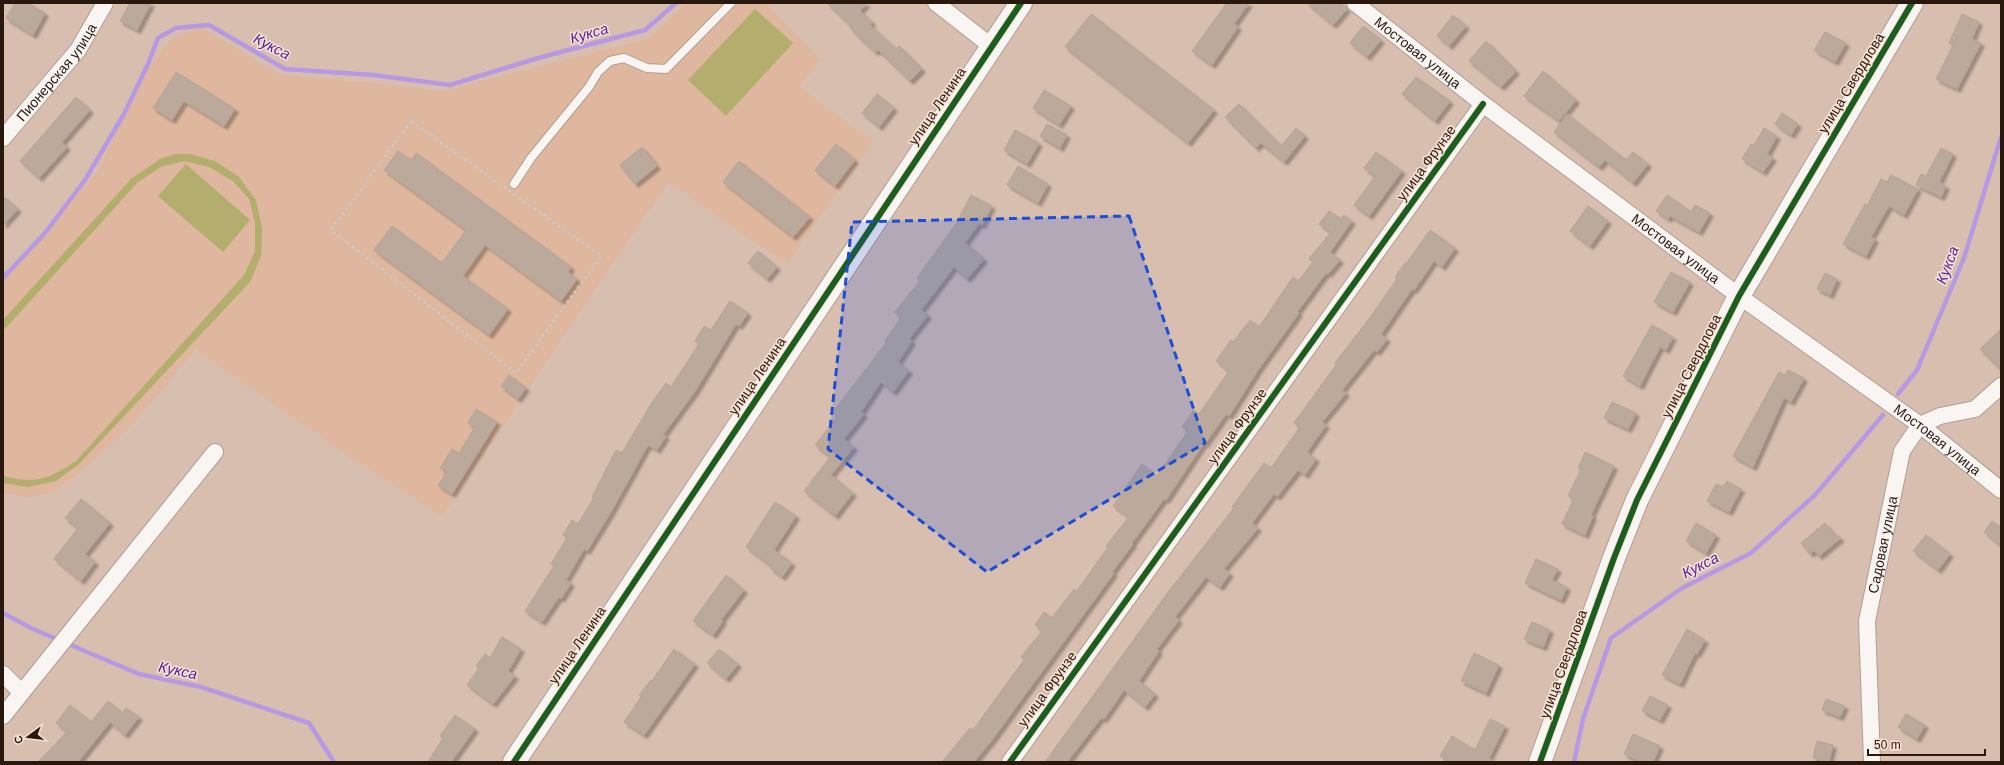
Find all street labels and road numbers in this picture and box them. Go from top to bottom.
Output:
street label: Мостовая улица [1371,14,1464,92]
street label: Пионерская улица [13,20,100,124]
street label: улица Свердлова [1815,30,1887,136]
street label: улица Ленина [905,64,969,148]
street label: улица Фрунзе [1393,122,1459,204]
street label: Мостовая улица [1629,210,1723,287]
street label: улица Свердлова [1658,311,1724,421]
street label: улица Ленина [725,334,789,418]
street label: улица Фрунзе [1204,385,1270,467]
street label: Мостовая улица [1891,401,1984,479]
street label: Садовая улица [1865,494,1901,595]
street label: улица Ленина [545,603,609,687]
street label: улица Свердлова [1536,607,1590,720]
street label: улица Фрунзе [1014,648,1080,730]

